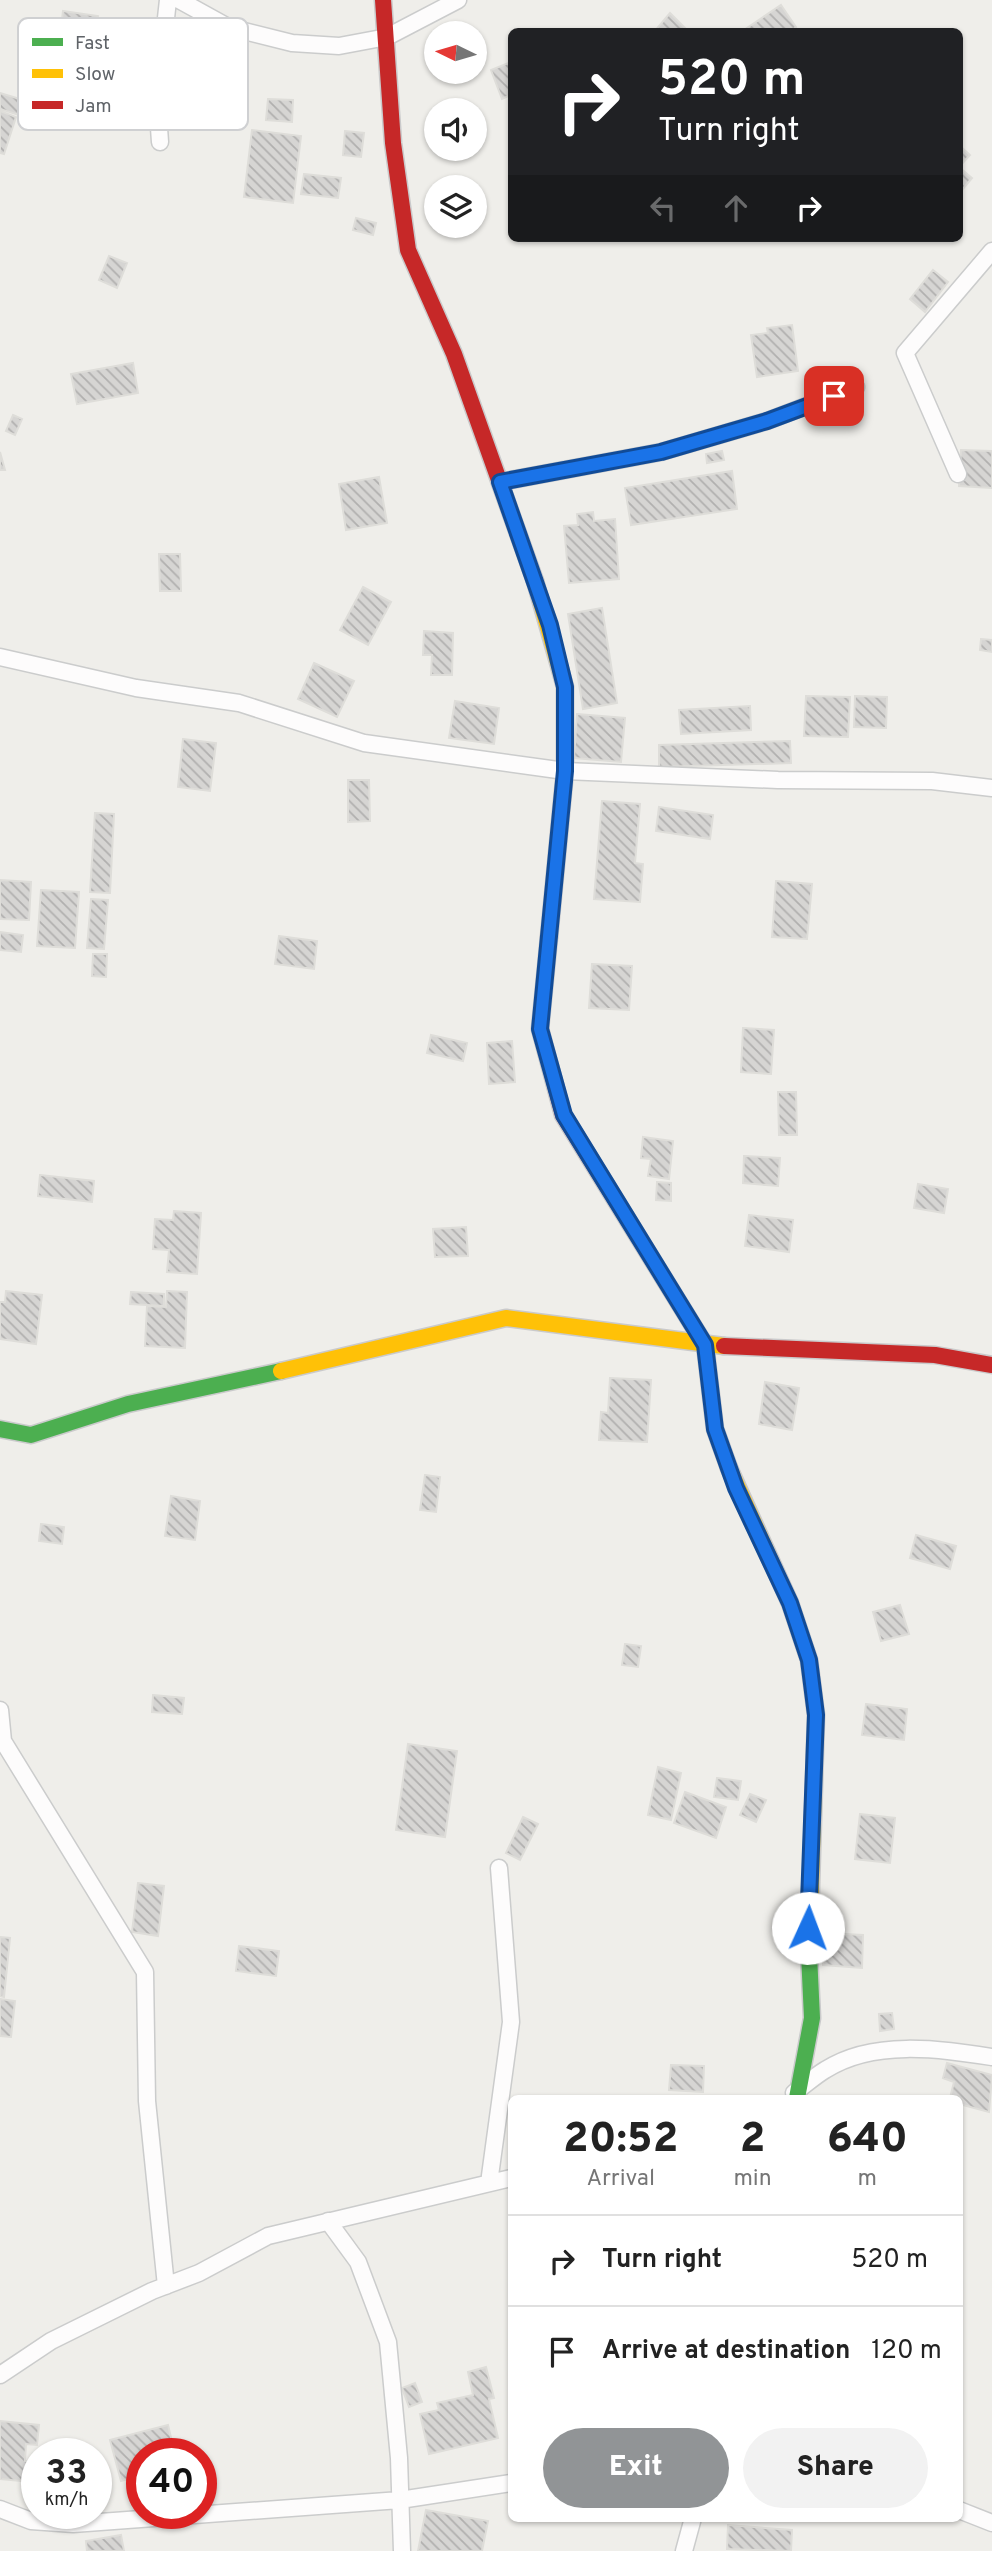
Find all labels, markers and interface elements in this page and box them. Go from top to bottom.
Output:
legend [18,18,248,130]
north arrow [424,21,486,84]
map controls [424,21,487,238]
text: Fast [75,32,110,56]
text: 520 m [658,51,805,113]
icon: right [543,56,634,147]
text: Slow [75,63,115,87]
text: Jam [75,95,112,119]
button: sound [424,98,487,161]
text: Turn right [658,112,800,152]
button: layers [424,175,487,238]
icon: left [644,189,682,227]
icon: ahead [717,189,755,227]
icon: right [790,189,828,227]
pin [804,366,864,426]
icon: arrive [815,377,853,415]
position arrow [771,1891,845,1965]
text: 20:52 [563,2114,678,2167]
text: 2 [740,2114,765,2167]
text: 640 [827,2114,908,2167]
text: Arrival [586,2165,655,2194]
text: min [733,2165,772,2194]
text: m [858,2165,877,2194]
icon: right [543,2242,581,2280]
text: Turn right [602,2244,722,2277]
text: 520 m [851,2244,928,2277]
icon: arrive [543,2333,581,2371]
text: Arrive at destination [602,2335,850,2368]
text: 120 m [871,2335,942,2368]
button: Exit [543,2428,729,2508]
button: Share [743,2428,928,2508]
speed limit sign: 40 [126,2438,217,2529]
text: 33 [46,2452,87,2496]
text: km/h [45,2489,88,2512]

